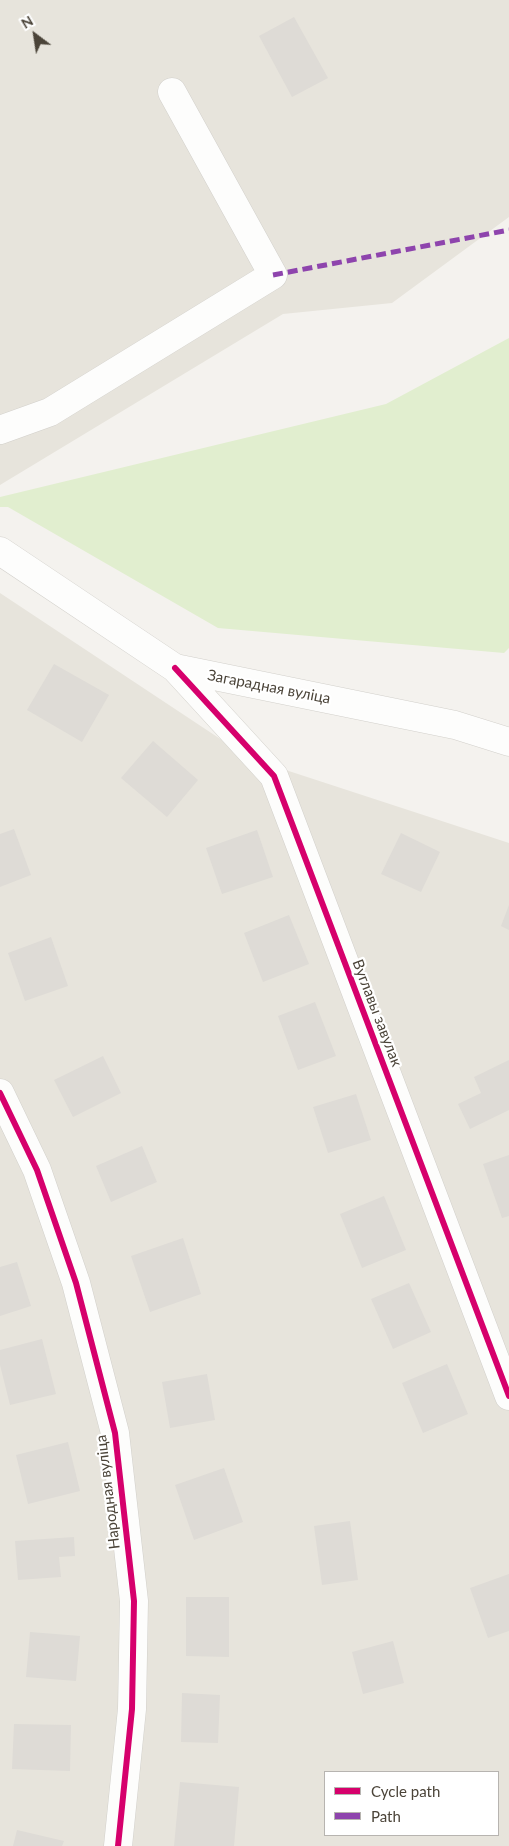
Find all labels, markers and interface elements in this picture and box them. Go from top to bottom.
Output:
north arrow [10,10,60,60]
text: N [18,12,36,32]
street label: Загарадная вуліца [206,666,332,708]
street label: Вуглавы завулак [348,957,406,1069]
street label: Народная вуліца [92,1434,124,1550]
legend [324,1771,499,1836]
text: Cycle path [371,1782,440,1800]
text: Path [371,1807,401,1825]

